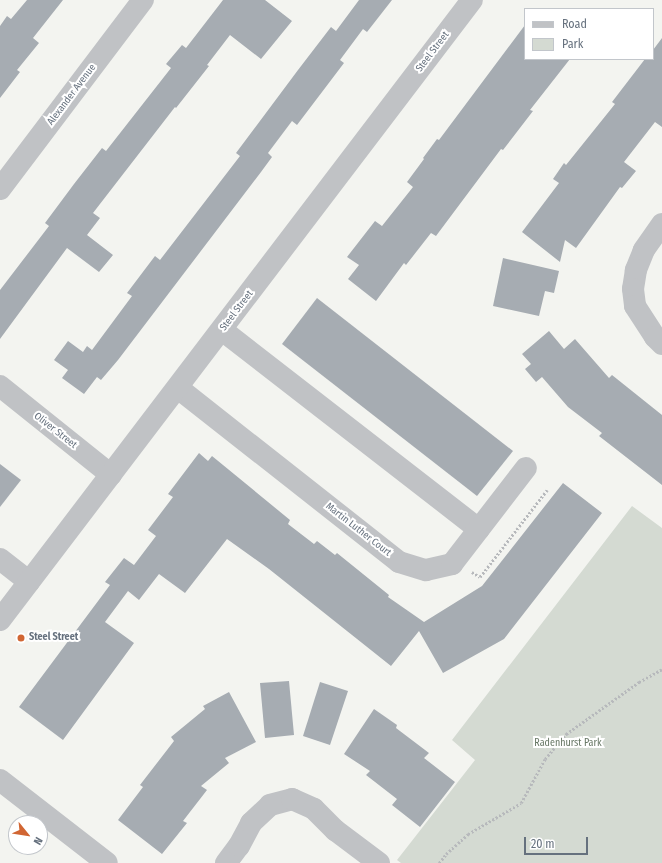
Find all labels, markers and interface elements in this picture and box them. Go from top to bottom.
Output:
legend [524,8,654,60]
text: Road [562,17,587,31]
street label: Steel Street [414,29,452,75]
text: Park [562,37,583,51]
street label: Alexander Avenue [45,62,99,128]
street label: Steel Street [218,288,256,334]
street label: Oliver Street [31,411,79,451]
street label: Martin Luther Court [323,501,393,559]
place label: Steel Street [29,632,78,644]
marker: Steel Street [16,633,26,643]
park label: Radenhurst Park [534,738,602,750]
north arrow [8,815,48,855]
scale bar [526,829,590,855]
text: N [31,835,45,847]
text: 20 m [531,837,555,851]

